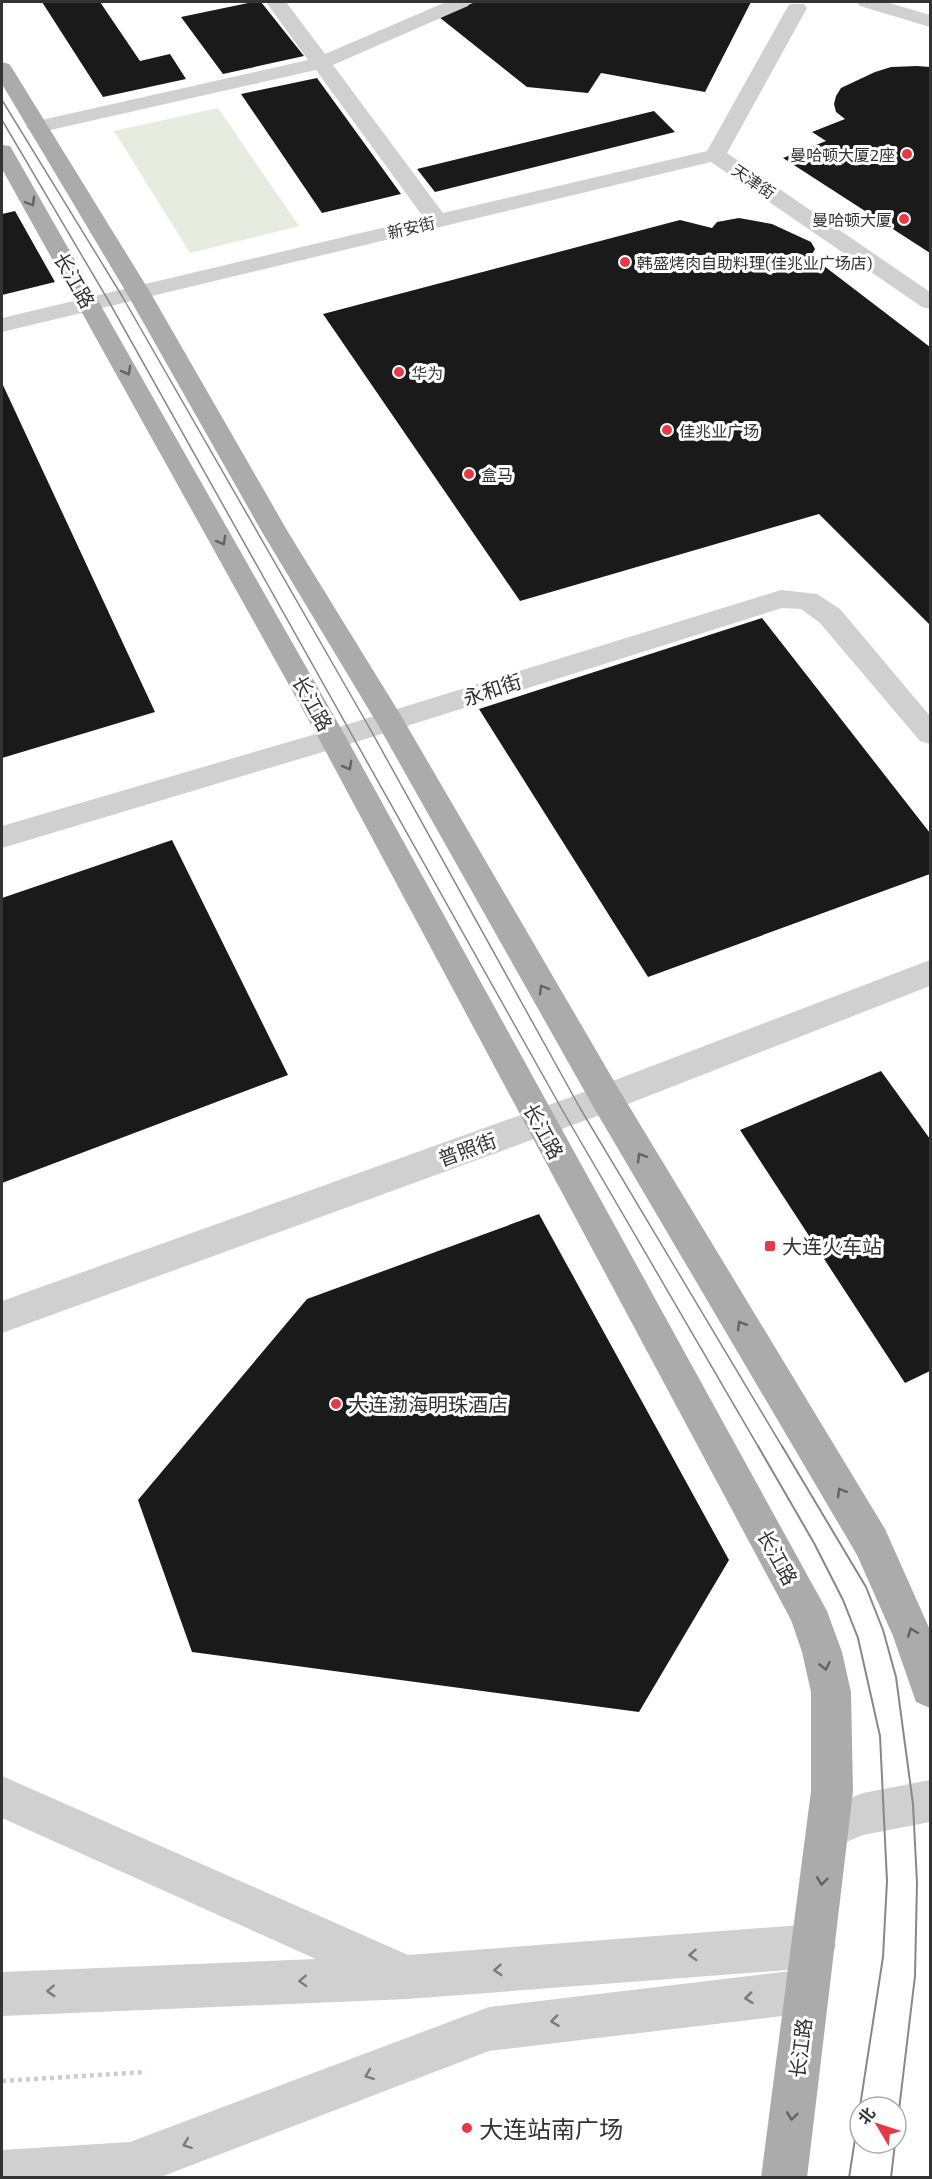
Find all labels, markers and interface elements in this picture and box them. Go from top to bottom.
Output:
place label: 曼哈顿大厦2座 [790,145,895,164]
marker: 曼哈顿大厦2座 [900,147,914,161]
street label: 天津街 [729,160,779,202]
one-way arrow [23,195,35,206]
place label: 曼哈顿大厦 [812,210,892,229]
street label: 新安街 [385,212,437,242]
marker: 曼哈顿大厦 [897,212,911,226]
street label: 长江路 [50,248,100,312]
place label: 韩盛烤肉自助料理(佳兆业广场店) [637,253,873,272]
marker: 韩盛烤肉自助料理(佳兆业广场店) [618,255,632,269]
place label: 华为 [411,363,443,382]
one-way arrow [120,365,131,375]
marker: 华为 [392,365,406,379]
place label: 佳兆业广场 [679,421,759,440]
marker: 佳兆业广场 [660,423,674,437]
place label: 盒马 [481,465,513,484]
marker: 盒马 [462,467,476,481]
one-way arrow [215,535,226,545]
street label: 永和街 [460,668,524,710]
street label: 长江路 [288,671,338,735]
one-way arrow [341,760,352,771]
one-way arrow [539,985,550,995]
street label: 长江路 [519,1099,569,1163]
street label: 普照街 [435,1127,499,1171]
one-way arrow [637,1153,648,1163]
place label: 大连火车站 [782,1234,882,1258]
marker: 大连火车站 [763,1239,777,1253]
one-way arrow [737,1321,748,1331]
place label: 大连渤海明珠酒店 [348,1392,508,1416]
marker: 大连渤海明珠酒店 [329,1397,343,1411]
one-way arrow [837,1488,849,1498]
street label: 长江路 [753,1525,803,1589]
one-way arrow [907,1628,919,1639]
one-way arrow [818,1661,831,1671]
one-way arrow [816,1876,829,1885]
one-way arrow [688,1948,697,1961]
one-way arrow [494,1963,503,1976]
one-way arrow [299,1974,308,1987]
one-way arrow [46,1984,55,1997]
one-way arrow [744,1991,754,2004]
one-way arrow [551,2015,560,2027]
street label: 长江路 [784,2017,816,2079]
one-way arrow [364,2068,375,2080]
north arrow [848,2095,908,2155]
text: 北 [854,2103,878,2127]
one-way arrow [786,2111,799,2120]
place label: 大连站南广场 [479,2114,623,2143]
marker: 大连站南广场 [460,2121,474,2135]
one-way arrow [182,2136,193,2149]

